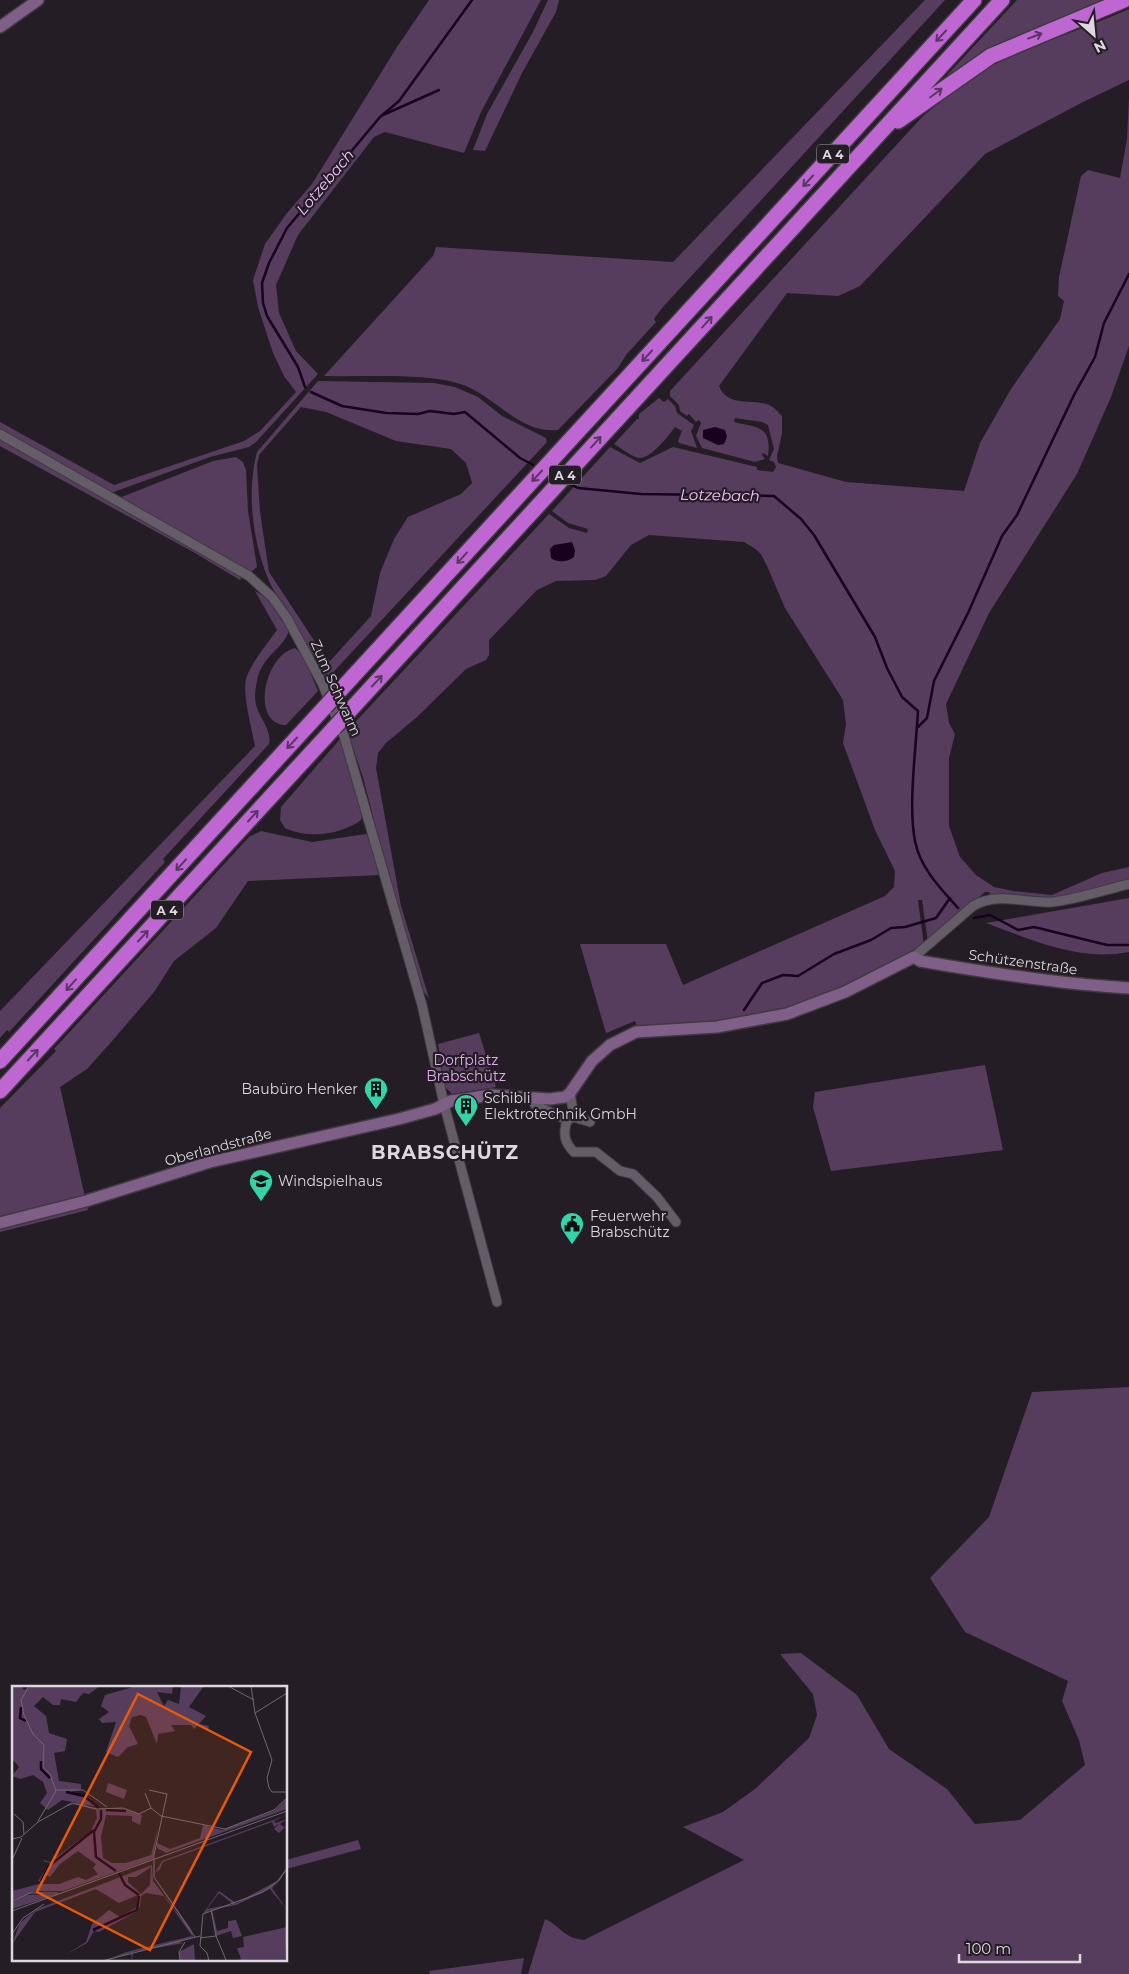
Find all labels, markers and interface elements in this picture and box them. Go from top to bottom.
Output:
north arrow [1069,10,1119,60]
one-way arrow [935,29,947,42]
one-way arrow [1027,31,1043,40]
text: N [1091,36,1109,57]
one-way arrow [929,88,943,98]
road number: A 4 [817,144,849,164]
water label: Lotzebach [292,145,358,219]
one-way arrow [802,175,814,188]
one-way arrow [701,315,712,328]
one-way arrow [641,350,653,362]
one-way arrow [590,435,602,448]
road number: A 4 [549,466,581,484]
one-way arrow [531,469,543,482]
water label: Lotzebach [680,485,760,505]
one-way arrow [456,551,468,564]
street label: Zum Schwarm [307,637,365,739]
one-way arrow [371,674,383,687]
one-way arrow [286,737,298,749]
one-way arrow [247,810,259,823]
one-way arrow [175,858,186,871]
road number: A 4 [151,900,183,920]
one-way arrow [137,929,149,942]
street label: Schützenstraße [968,945,1078,979]
one-way arrow [65,978,77,991]
one-way arrow [27,1049,39,1062]
park label: Dorfplatz Brabschütz [426,1051,506,1085]
building icon: Baubüro Henker [363,1076,389,1110]
place label: Baubüro Henker [242,1080,358,1098]
place label: Schibli Elektrotechnik GmbH [484,1089,637,1123]
building icon: Schibli Elektrotechnik GmbH [453,1093,479,1127]
street label: Oberlandstraße [163,1124,273,1170]
district label: BRABSCHÜTZ [371,1141,519,1164]
school or university icon: Windspielhaus [248,1168,274,1202]
place label: Windspielhaus [278,1172,382,1190]
place label: Feuerwehr Brabschütz [590,1207,670,1241]
public building icon: Feuerwehr Brabschütz [559,1211,585,1245]
inset map [12,1686,288,1962]
scale bar [959,1932,1080,1964]
text: 100 m [966,1939,1011,1958]

